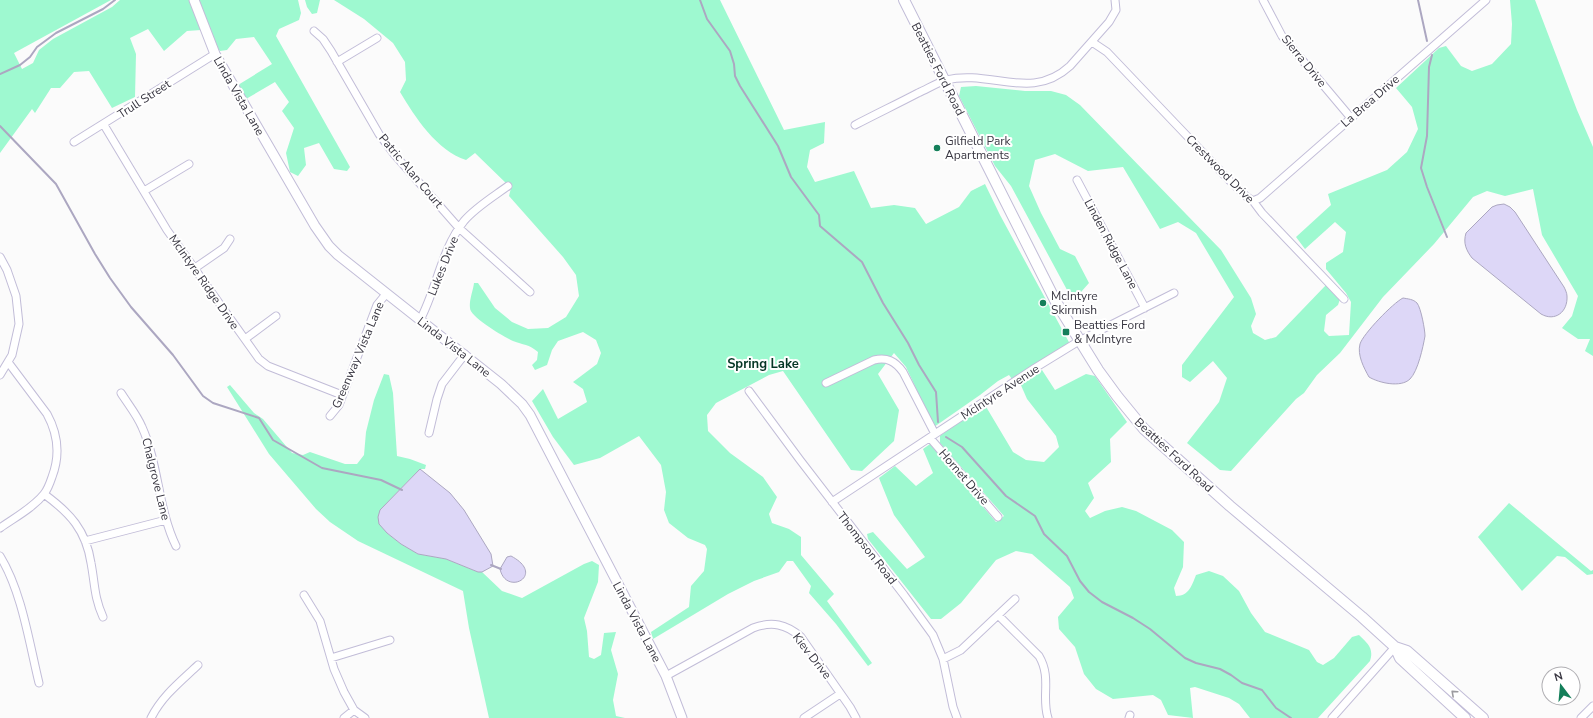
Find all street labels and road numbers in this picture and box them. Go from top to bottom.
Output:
street label: Beatties Ford Road [908,20,968,118]
street label: Sierra Drive [1278,31,1330,91]
street label: Linda Vista Lane [210,53,268,139]
street label: La Brea Drive [1337,71,1403,131]
street label: Trull Street [114,75,174,122]
street label: Patric Alan Court [375,131,447,212]
street label: Crestwood Drive [1182,131,1258,207]
street label: Linden Ridge Lane [1081,196,1141,292]
street label: McIntyre Ridge Drive [165,231,243,333]
street label: Lukes Drive [424,234,462,298]
street label: Greenway Vista Lane [328,299,388,411]
street label: Linda Vista Lane [414,313,494,381]
street label: McIntyre Avenue [958,361,1042,423]
street label: Beatties Ford Road [1131,414,1217,496]
street label: Chalgrove Lane [138,436,174,522]
street label: Hornet Drive [935,446,993,508]
street label: Thompson Road [834,508,900,588]
street label: Linda Vista Lane [609,579,665,665]
street label: Kiev Drive [789,630,835,682]

